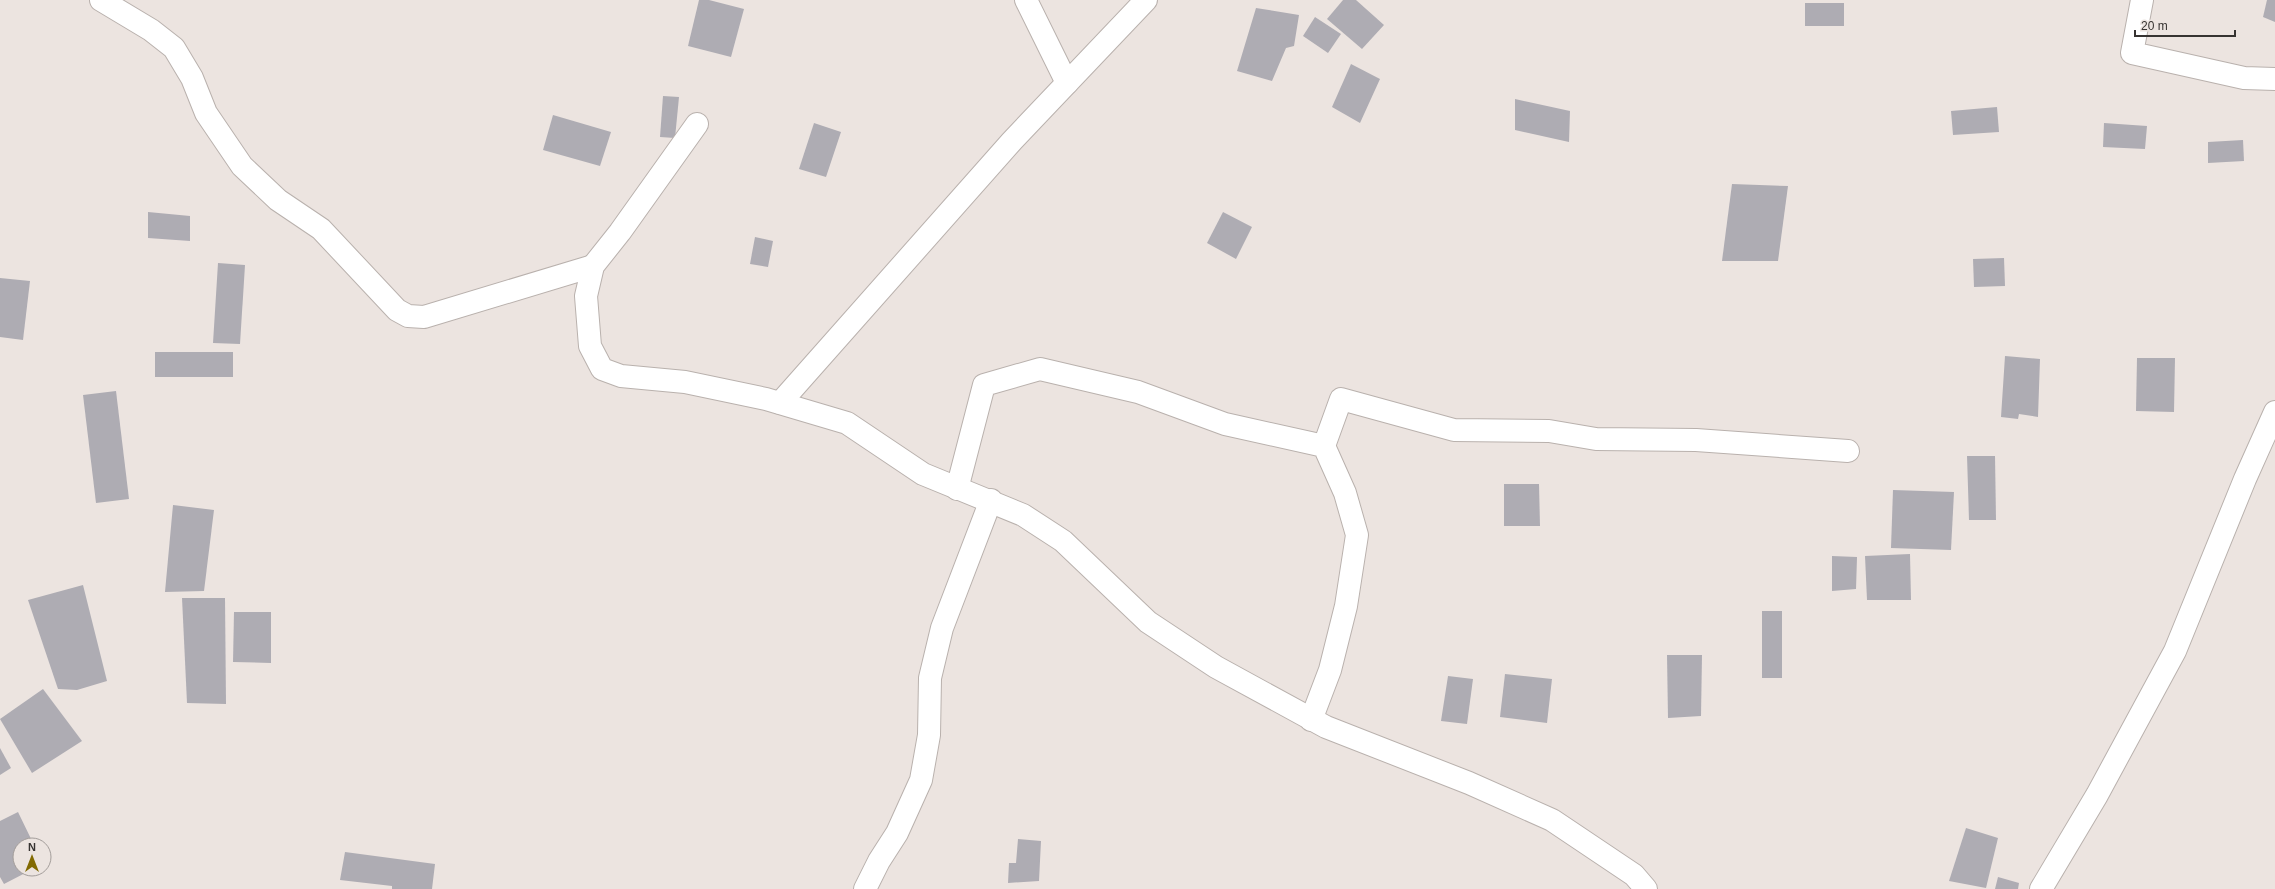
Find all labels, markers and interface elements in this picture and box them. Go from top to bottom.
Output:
scale bar [2135,12,2235,38]
text: 20 m [2141,19,2168,33]
north arrow [12,837,52,877]
text: N [28,841,36,853]

